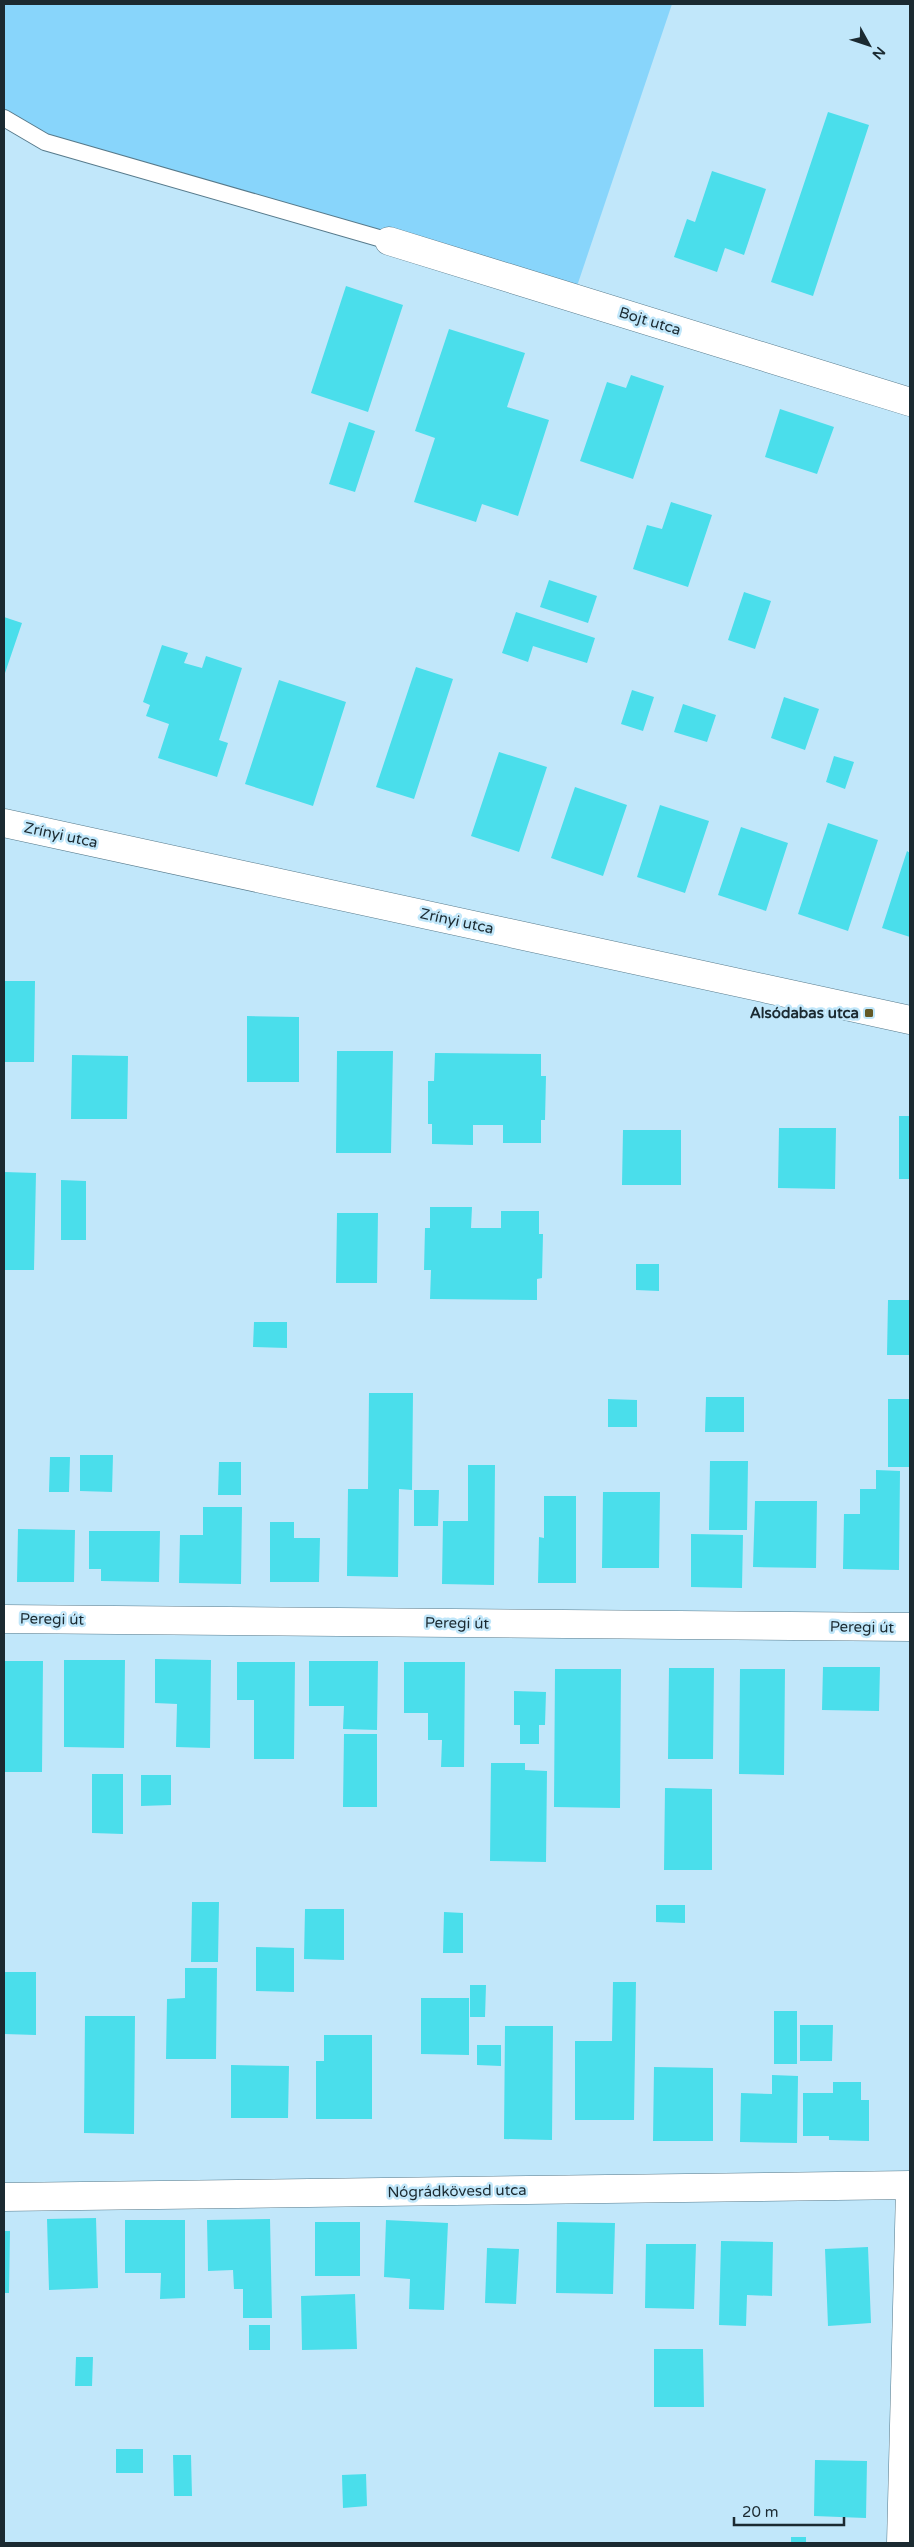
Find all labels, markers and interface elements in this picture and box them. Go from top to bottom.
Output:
north arrow [844,20,894,70]
text: N [868,43,889,63]
street label: Bojt utca [617,303,683,339]
street label: Zrínyi utca [22,818,100,852]
street label: Zrínyi utca [418,904,496,938]
place label: Alsódabas utca [750,1004,859,1022]
marker: Alsódabas utca [863,1007,875,1019]
street label: Peregi út [20,1609,85,1629]
street label: Peregi út [425,1613,490,1633]
street label: Peregi út [830,1617,895,1637]
street label: Nógrádkövesd utca [387,2181,527,2201]
scale bar [734,2494,844,2526]
text: 20 m [742,2503,779,2521]

